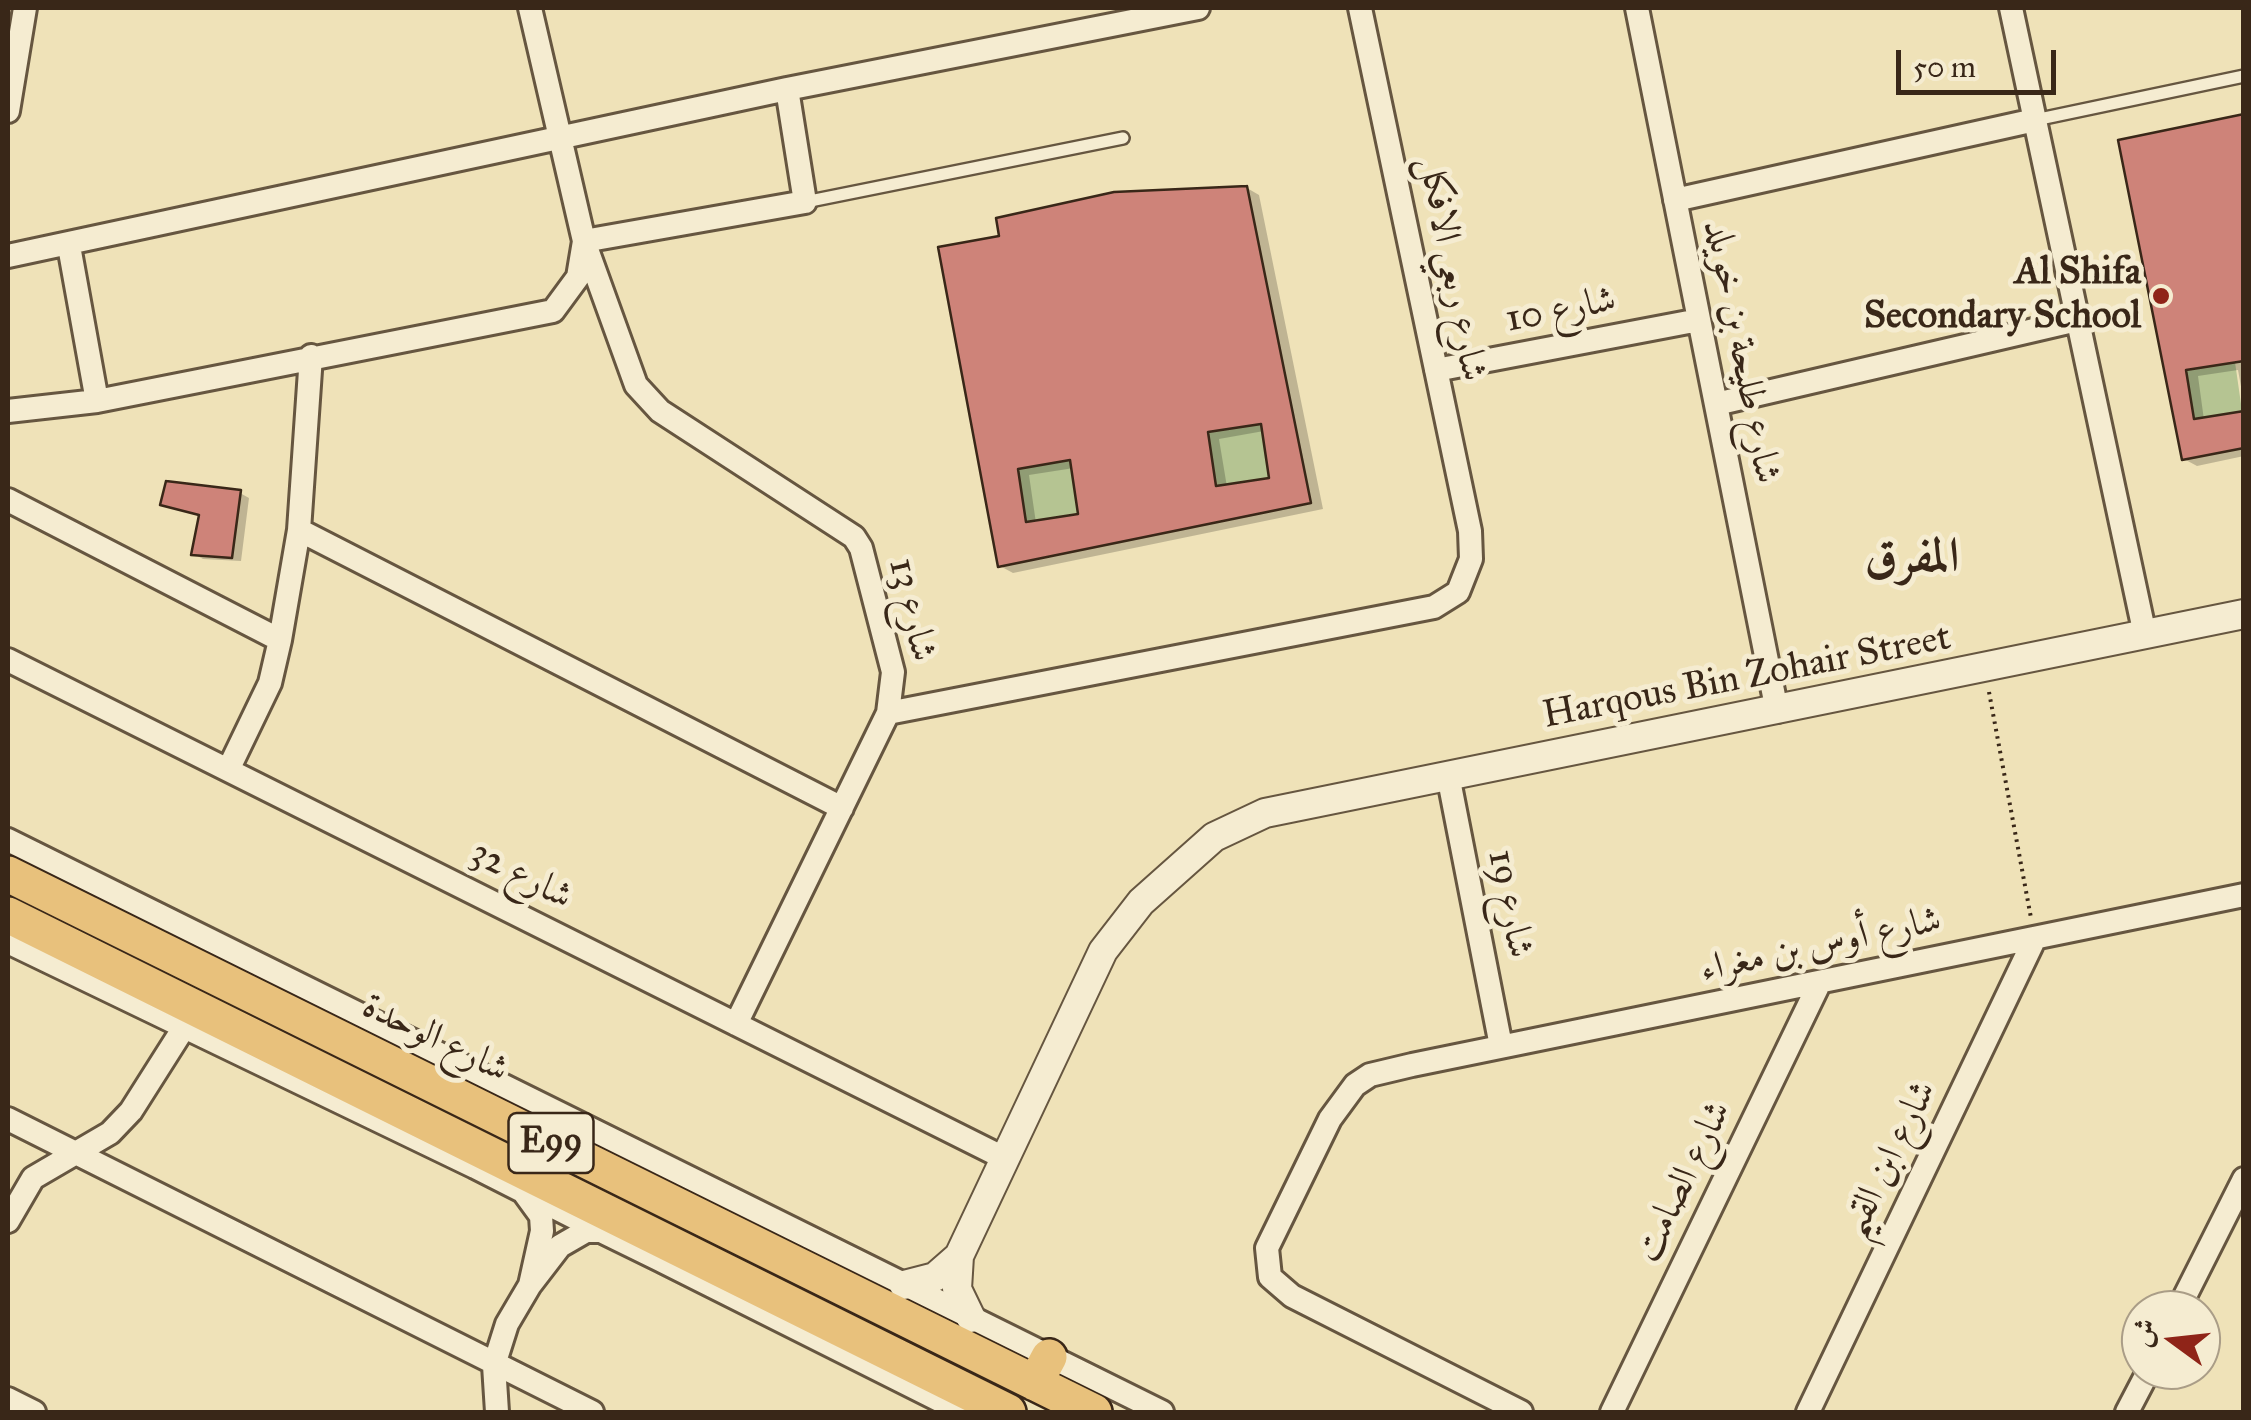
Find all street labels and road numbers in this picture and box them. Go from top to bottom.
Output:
street label: شارع ربعي الافكل [1407,153,1495,385]
street label: شارع طليحة بن خويلد [1693,216,1789,488]
street label: شارع 10 [1502,278,1620,344]
street label: شارع 13 [877,554,945,666]
street label: Harqous Bin Zohair Street [1539,616,1955,740]
street label: شارع 32 [462,831,580,921]
street label: شارع 19 [1476,846,1542,962]
street label: شارع أوس بن مغراء [1696,898,1946,994]
street label: شارع الوحدة [354,984,516,1094]
street label: شارع ابن القيم [1832,1074,1948,1246]
street label: شارع الصامت [1625,1094,1743,1270]
road number: E99 [508,1113,594,1173]

